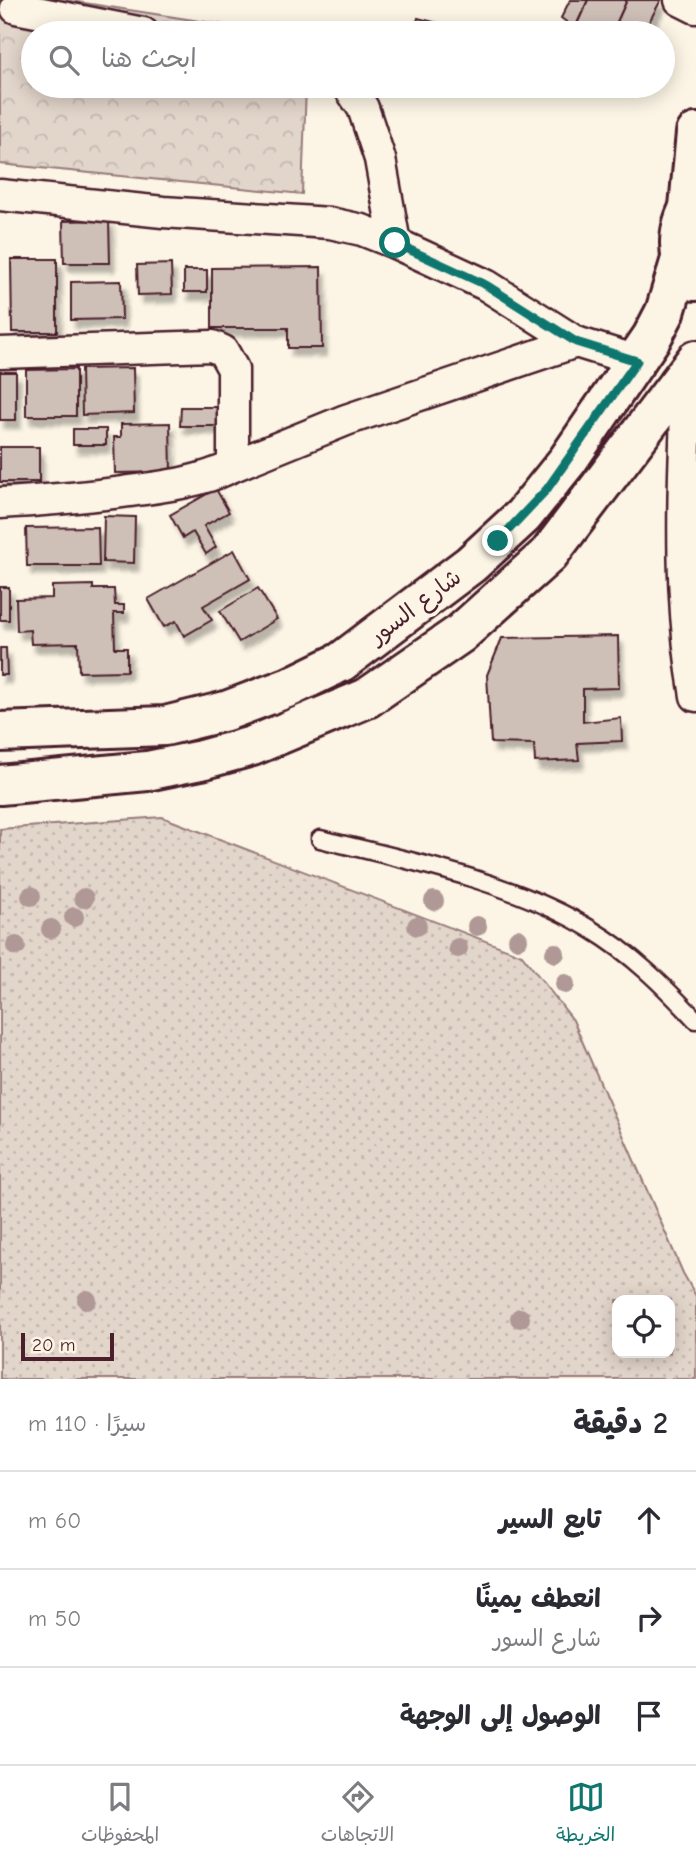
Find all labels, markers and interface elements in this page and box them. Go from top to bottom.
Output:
search box [21,21,675,98]
icon: search [45,41,83,79]
text: ابحث هنا [101,44,197,74]
route start [379,227,410,258]
route end [482,525,513,556]
street label: شارع السور [363,563,468,652]
map controls [612,1295,675,1358]
button: locate [612,1295,675,1358]
scale bar [21,1330,114,1362]
text: 20 m [32,1334,76,1356]
text: 2 دقيقة [573,1406,668,1441]
text: سيرًا · 110 m [28,1410,146,1437]
icon: ahead [630,1501,668,1539]
text: تابع السير [499,1505,601,1535]
text: 60 m [28,1507,81,1534]
text: انعطف يمينًا [476,1584,601,1614]
icon: right [630,1599,668,1637]
text: 50 m [28,1605,81,1632]
text: شارع السور [493,1625,601,1652]
icon: arrive [630,1697,668,1735]
text: الوصول إلى الوجهة [400,1701,601,1731]
tab: المحفوظات [81,1778,159,1851]
tab: الاتجاهات [321,1778,394,1851]
tab: الخريطة [556,1778,615,1851]

